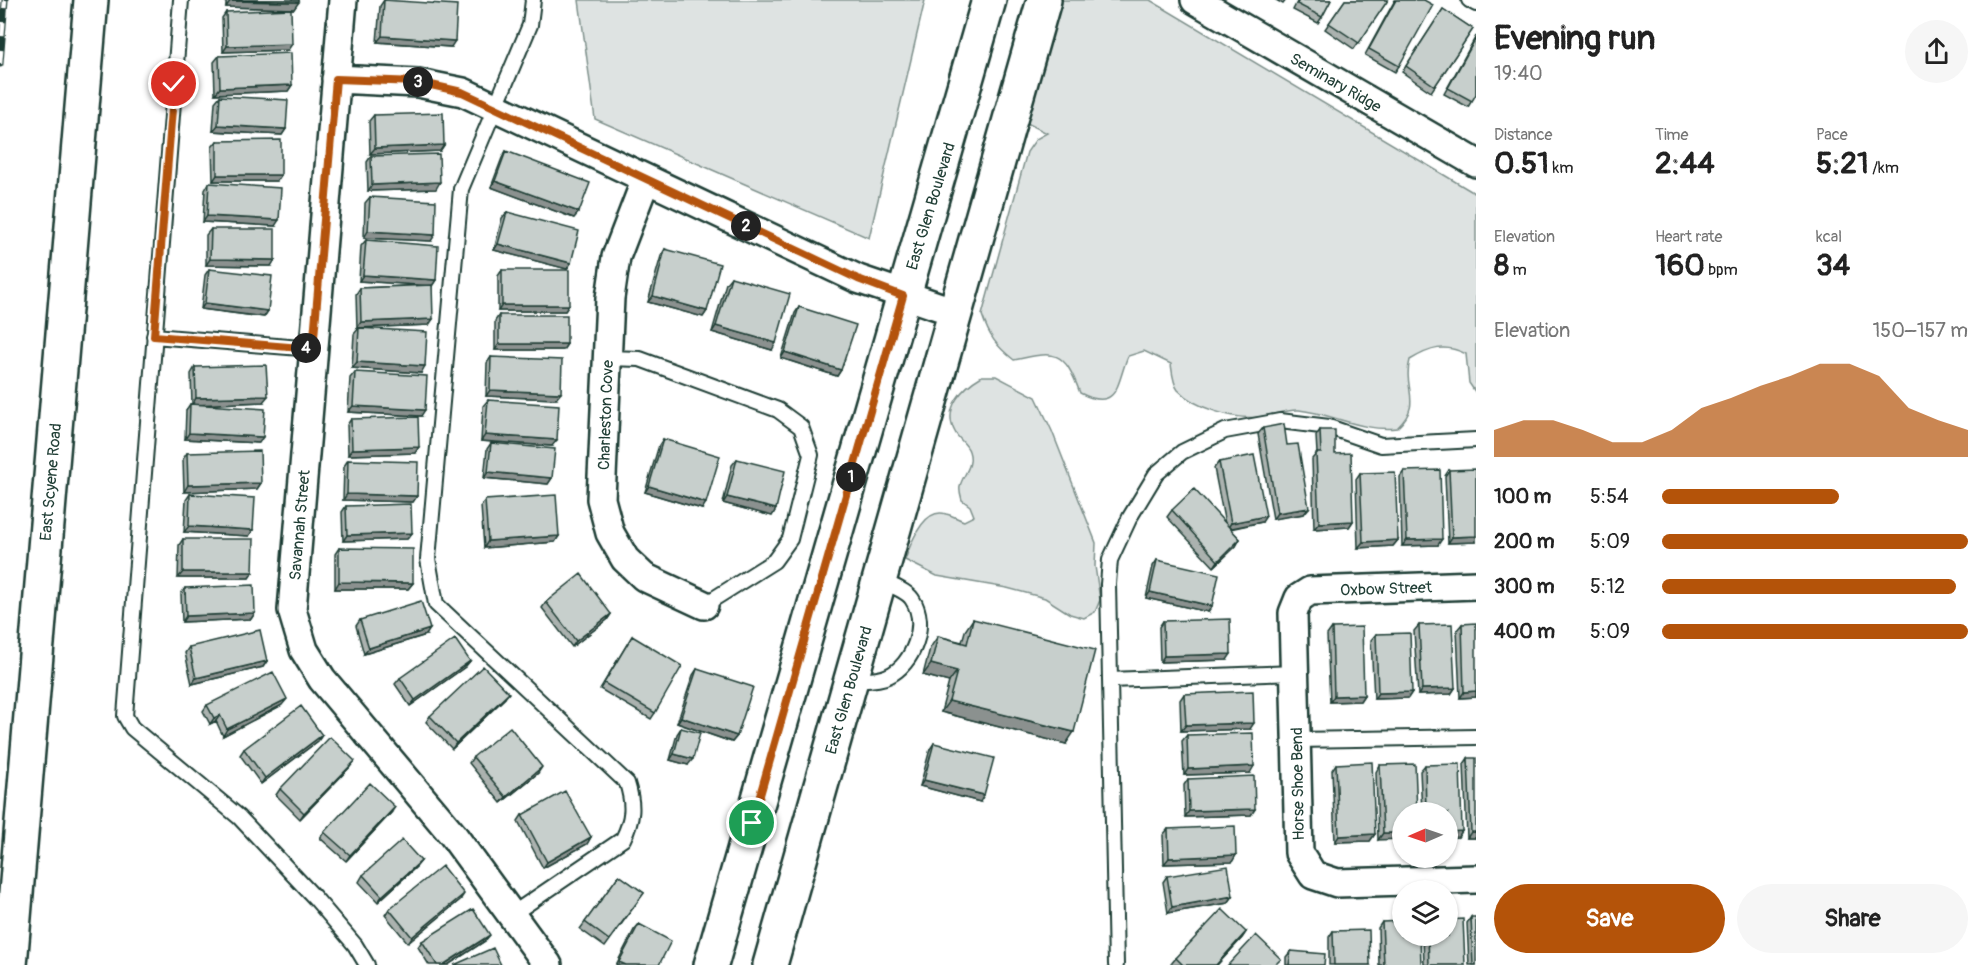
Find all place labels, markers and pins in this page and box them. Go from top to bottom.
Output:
pin [148,58,199,109]
pin: 3 [403,67,433,97]
pin: 2 [731,211,761,241]
pin: 4 [291,333,321,363]
pin: 1 [836,462,866,492]
pin [726,797,777,848]

